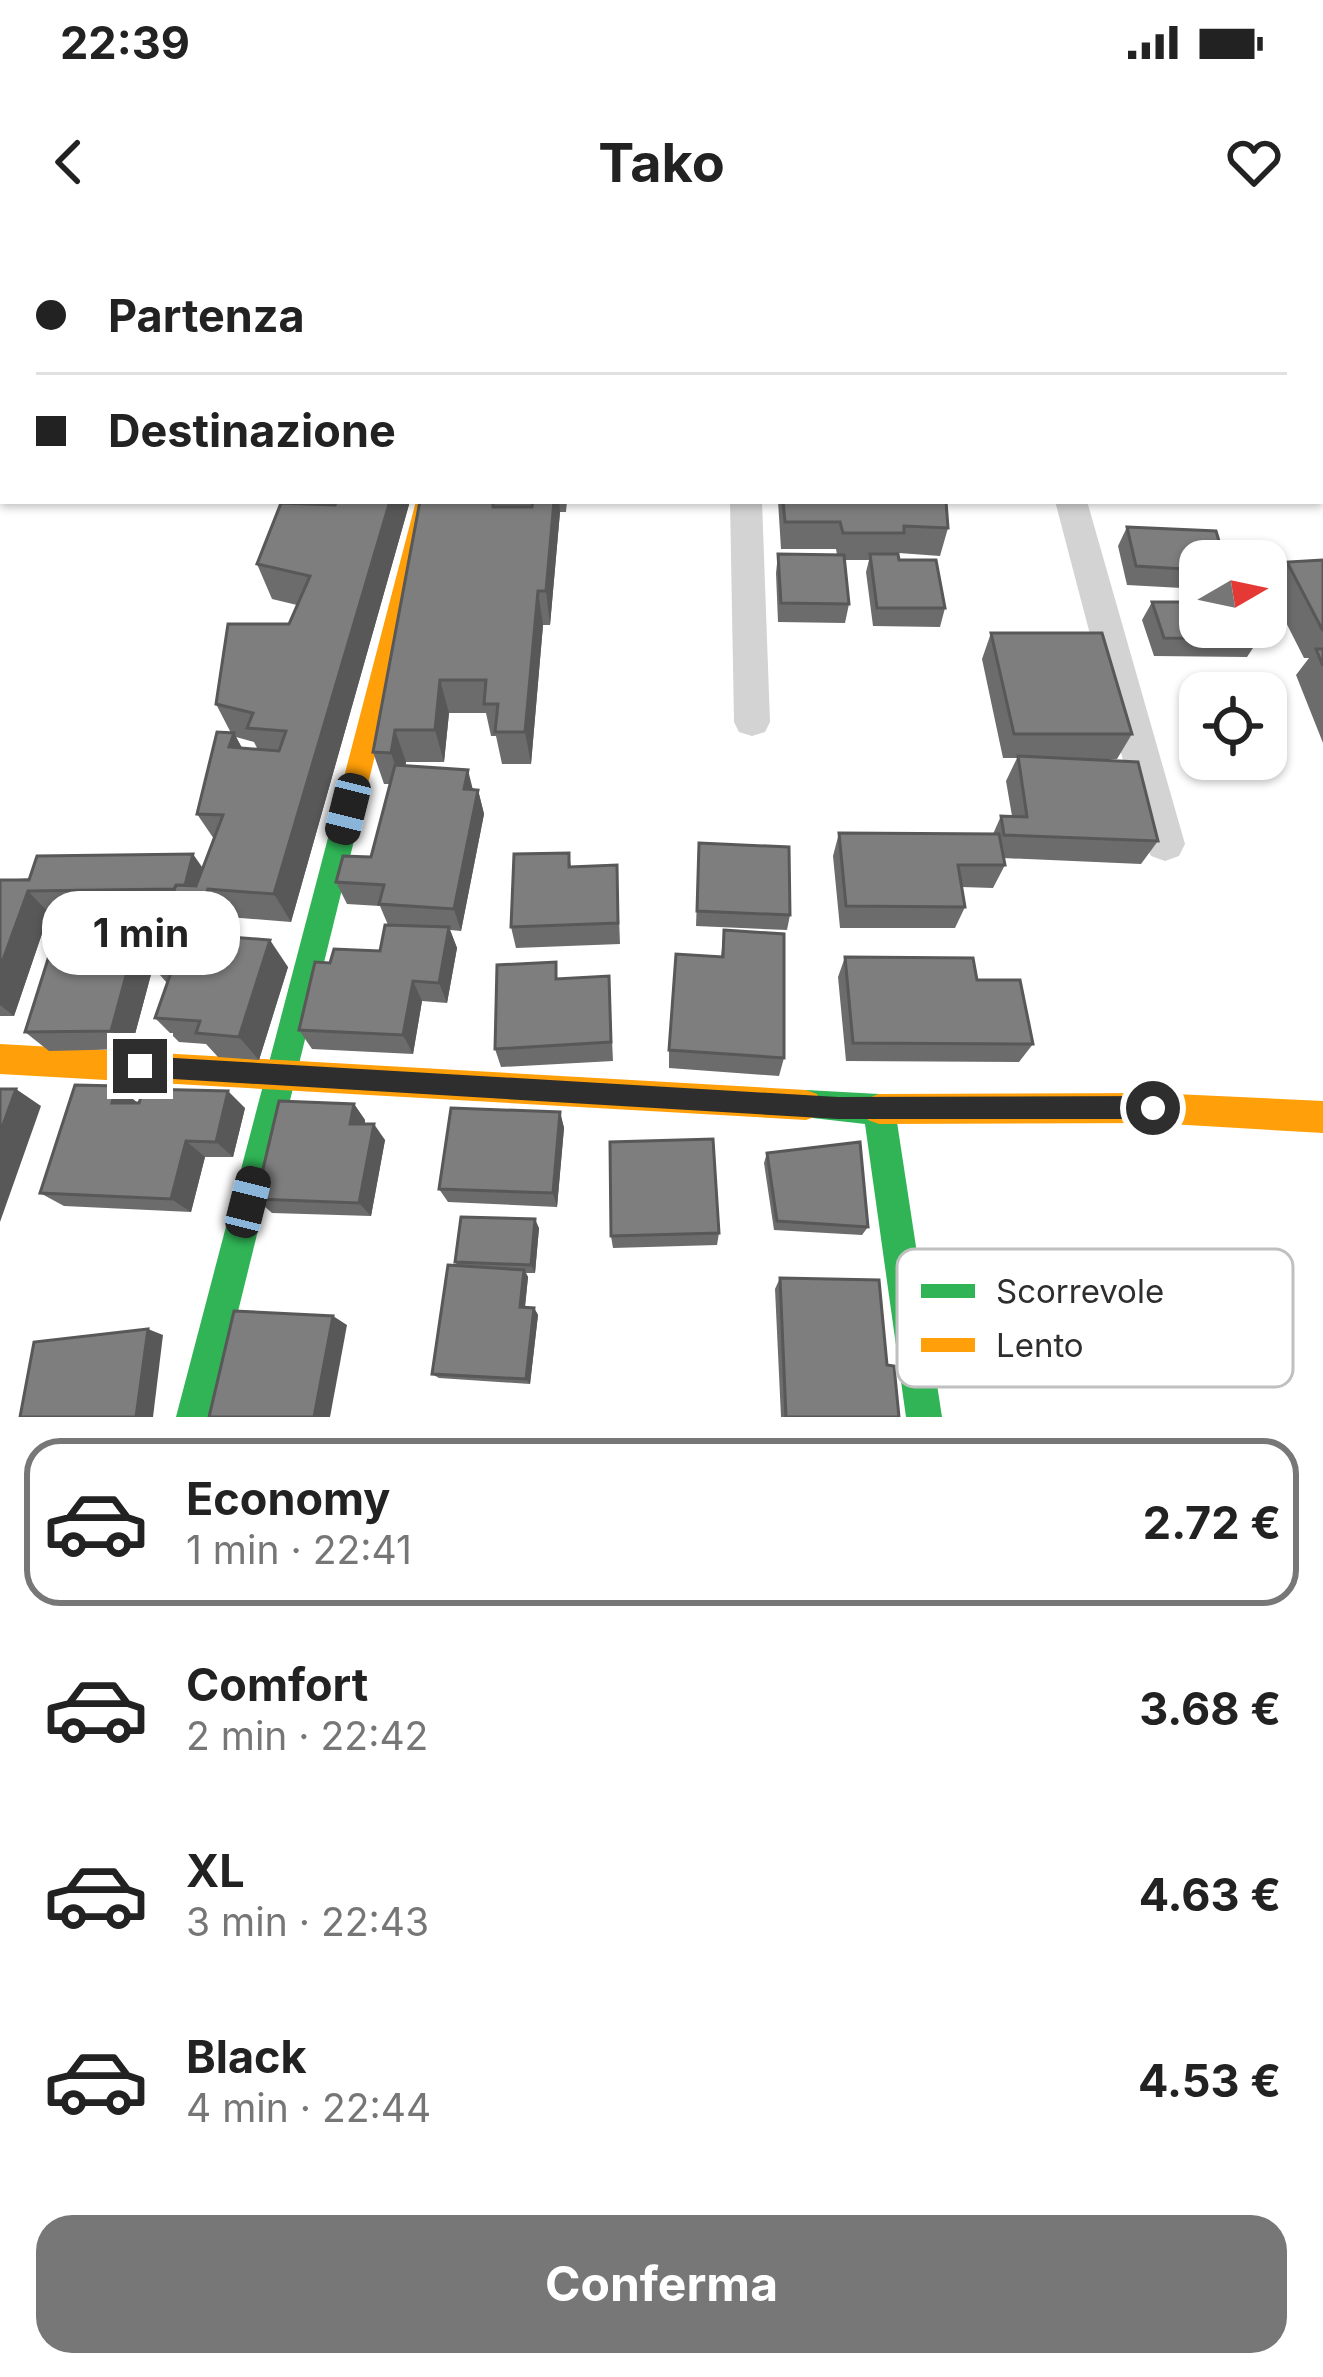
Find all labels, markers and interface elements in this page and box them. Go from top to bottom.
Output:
text: 22:39 [60,15,190,70]
icon: back [36,129,102,195]
icon: heart [1221,129,1287,195]
text: Tako [598,130,725,195]
text: Partenza [108,288,305,343]
text: Destinazione [108,403,396,458]
north arrow [1179,540,1287,648]
map controls [1179,540,1287,780]
button: locate [1179,672,1287,780]
car [322,770,374,848]
callout: 1 min [41,892,239,976]
text: 1 min [93,909,189,956]
route end [113,1039,167,1093]
route start [1126,1081,1180,1135]
car [222,1163,274,1241]
legend [897,1249,1293,1387]
text: Scorrevole [996,1271,1164,1311]
text: Lento [996,1325,1084,1365]
icon: car [42,1468,150,1576]
text: Economy [186,1471,390,1526]
text: 2.72 € [1143,1495,1281,1550]
text: 1 min · 22:41 [186,1526,412,1573]
icon: car [42,1654,150,1762]
text: Comfort [186,1657,368,1712]
text: 3.68 € [1139,1681,1281,1736]
text: 2 min · 22:42 [186,1712,428,1759]
icon: car [42,1840,150,1948]
text: XL [186,1843,245,1898]
text: 4.63 € [1139,1867,1281,1922]
text: 3 min · 22:43 [186,1898,429,1945]
icon: car [42,2026,150,2134]
text: Black [186,2029,307,2084]
text: 4.53 € [1138,2053,1281,2108]
text: 4 min · 22:44 [186,2084,431,2131]
button: Conferma [36,2215,1287,2353]

